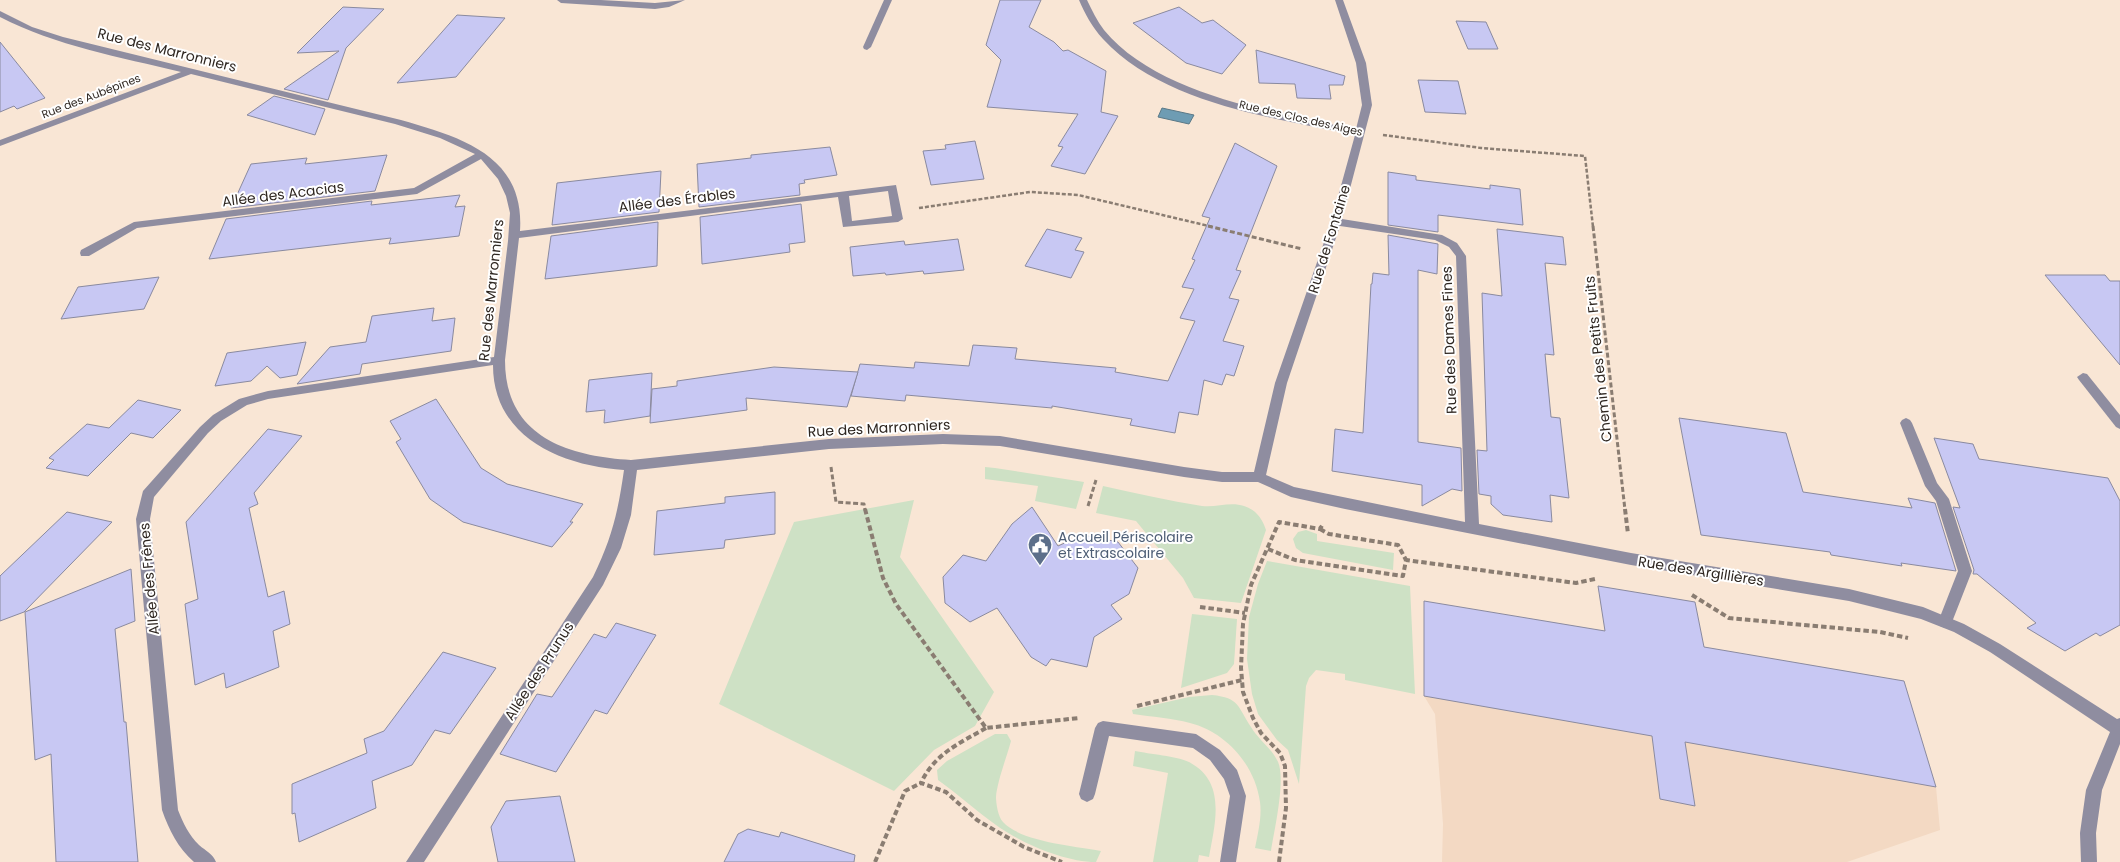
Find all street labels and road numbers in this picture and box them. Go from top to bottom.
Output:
street label: Rue des Marronniers [95,23,239,77]
street label: Rue des Aubépines [39,70,143,122]
street label: Rue des Clos des Aiges [1238,96,1365,140]
street label: Allée des Acacias [221,177,345,211]
street label: Rue de Fontaine [1303,182,1355,296]
street label: Allée des Érables [618,183,736,217]
street label: Rue des Marronniers [474,218,508,362]
street label: Rue des Dames Fines [1436,266,1462,414]
street label: Chemin des Petits Fruits [1579,275,1617,443]
street label: Rue des Marronniers [807,414,951,442]
street label: Allée des Frênes [134,522,164,636]
street label: Rue des Argillières [1637,551,1765,591]
street label: Allée des Prunus [500,618,578,724]

